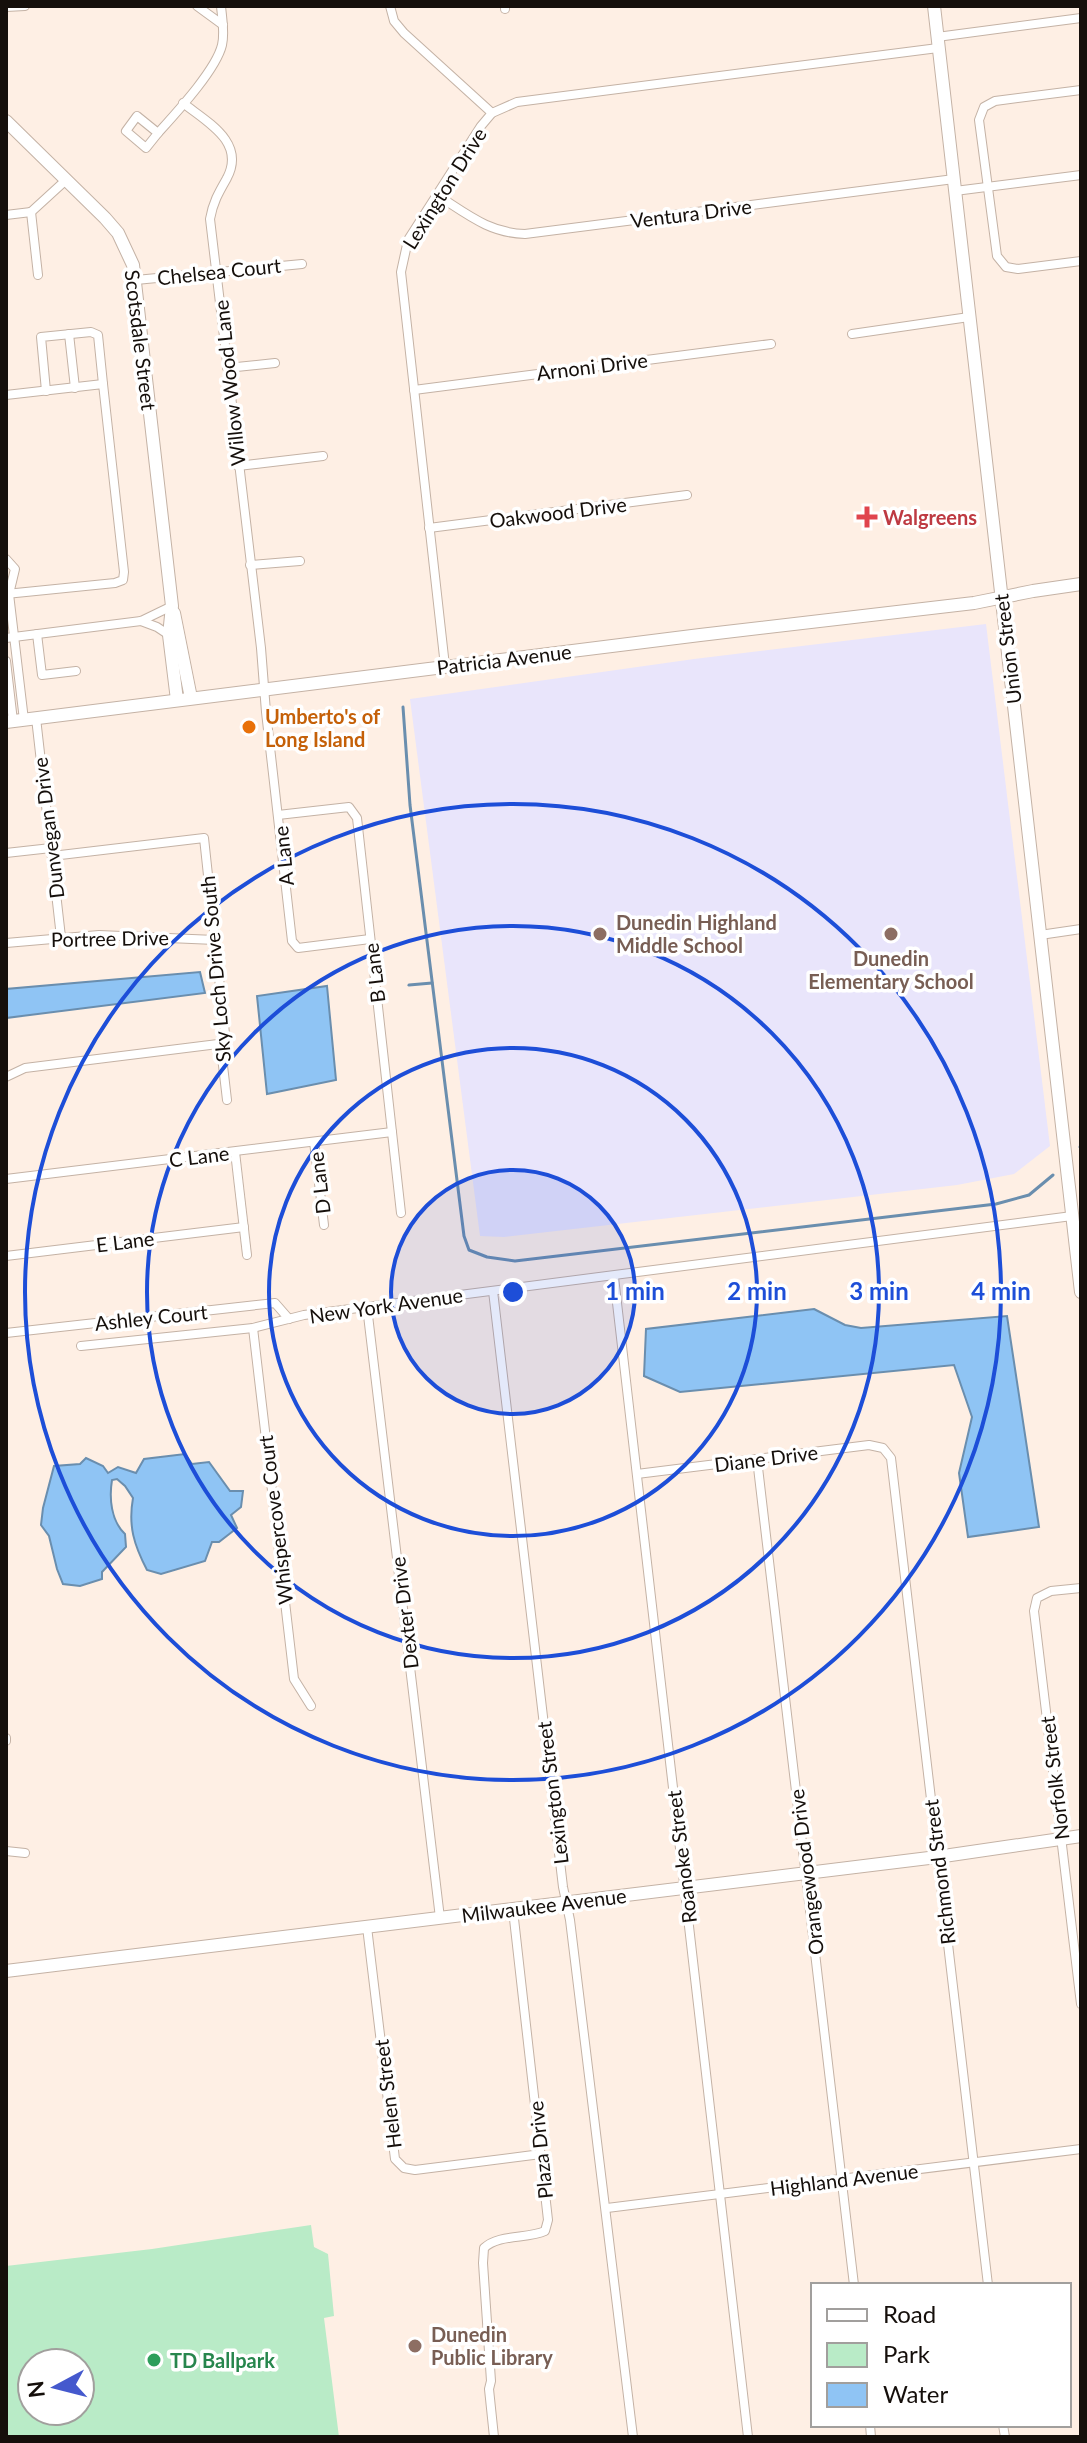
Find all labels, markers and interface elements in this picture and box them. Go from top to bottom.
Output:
street label: Lexington Drive [397,123,491,253]
street label: Ventura Drive [629,194,753,232]
street label: Chelsea Court [156,253,282,289]
street label: Scotsdale Street [120,268,162,412]
street label: Willow Wood Lane [208,299,250,467]
street label: Arnoni Drive [535,347,649,385]
street label: Oakwood Drive [488,492,628,532]
place label: Walgreens [883,505,977,529]
marker: Walgreens [858,508,876,526]
street label: Union Street [988,593,1026,705]
street label: Patricia Avenue [435,639,573,679]
place label: Umberto's of Long Island [265,704,381,751]
marker: Umberto's of Long Island [240,718,258,736]
street label: Dunvegan Drive [27,756,69,900]
street label: A Lane [268,825,298,887]
street label: Sky Loch Drive South [195,875,235,1063]
place label: Dunedin Highland Middle School [616,910,777,957]
street label: Portree Drive [51,925,169,951]
marker: Dunedin Highland Middle School [591,925,609,943]
marker: Dunedin Elementary School [882,925,900,943]
street label: B Lane [358,942,390,1004]
place label: Dunedin Elementary School [808,946,974,993]
street label: C Lane [168,1140,230,1172]
street label: D Lane [303,1151,335,1215]
street label: E Lane [94,1226,156,1256]
text: 1 min [605,1276,665,1305]
text: 2 min [727,1276,787,1305]
text: 3 min [849,1276,909,1305]
text: 4 min [971,1276,1031,1305]
centre of rings [499,1278,527,1306]
street label: New York Avenue [308,1282,464,1328]
street label: Ashley Court [93,1299,209,1335]
street label: Whispercove Court [253,1434,297,1606]
street label: Diane Drive [713,1440,819,1476]
street label: Dexter Drive [385,1556,423,1670]
street label: Norfolk Street [1035,1715,1073,1841]
street label: Lexington Street [531,1720,573,1866]
street label: Orangewood Drive [784,1788,828,1956]
street label: Roanoke Street [661,1789,701,1925]
street label: Richmond Street [918,1798,960,1946]
street label: Milwaukee Avenue [460,1883,628,1927]
street label: Helen Street [368,2038,406,2150]
street label: Plaza Drive [523,2100,557,2200]
street label: Highland Avenue [769,2158,919,2200]
legend [811,2283,1071,2427]
text: Road [883,2299,936,2328]
place label: Dunedin Public Library [431,2322,553,2369]
marker: Dunedin Public Library [406,2337,424,2355]
text: Park [883,2339,931,2368]
north arrow [16,2347,96,2427]
place label: TD Ballpark [170,2348,275,2372]
marker: TD Ballpark [145,2351,163,2369]
text: N [21,2379,50,2400]
text: Water [883,2379,948,2408]

